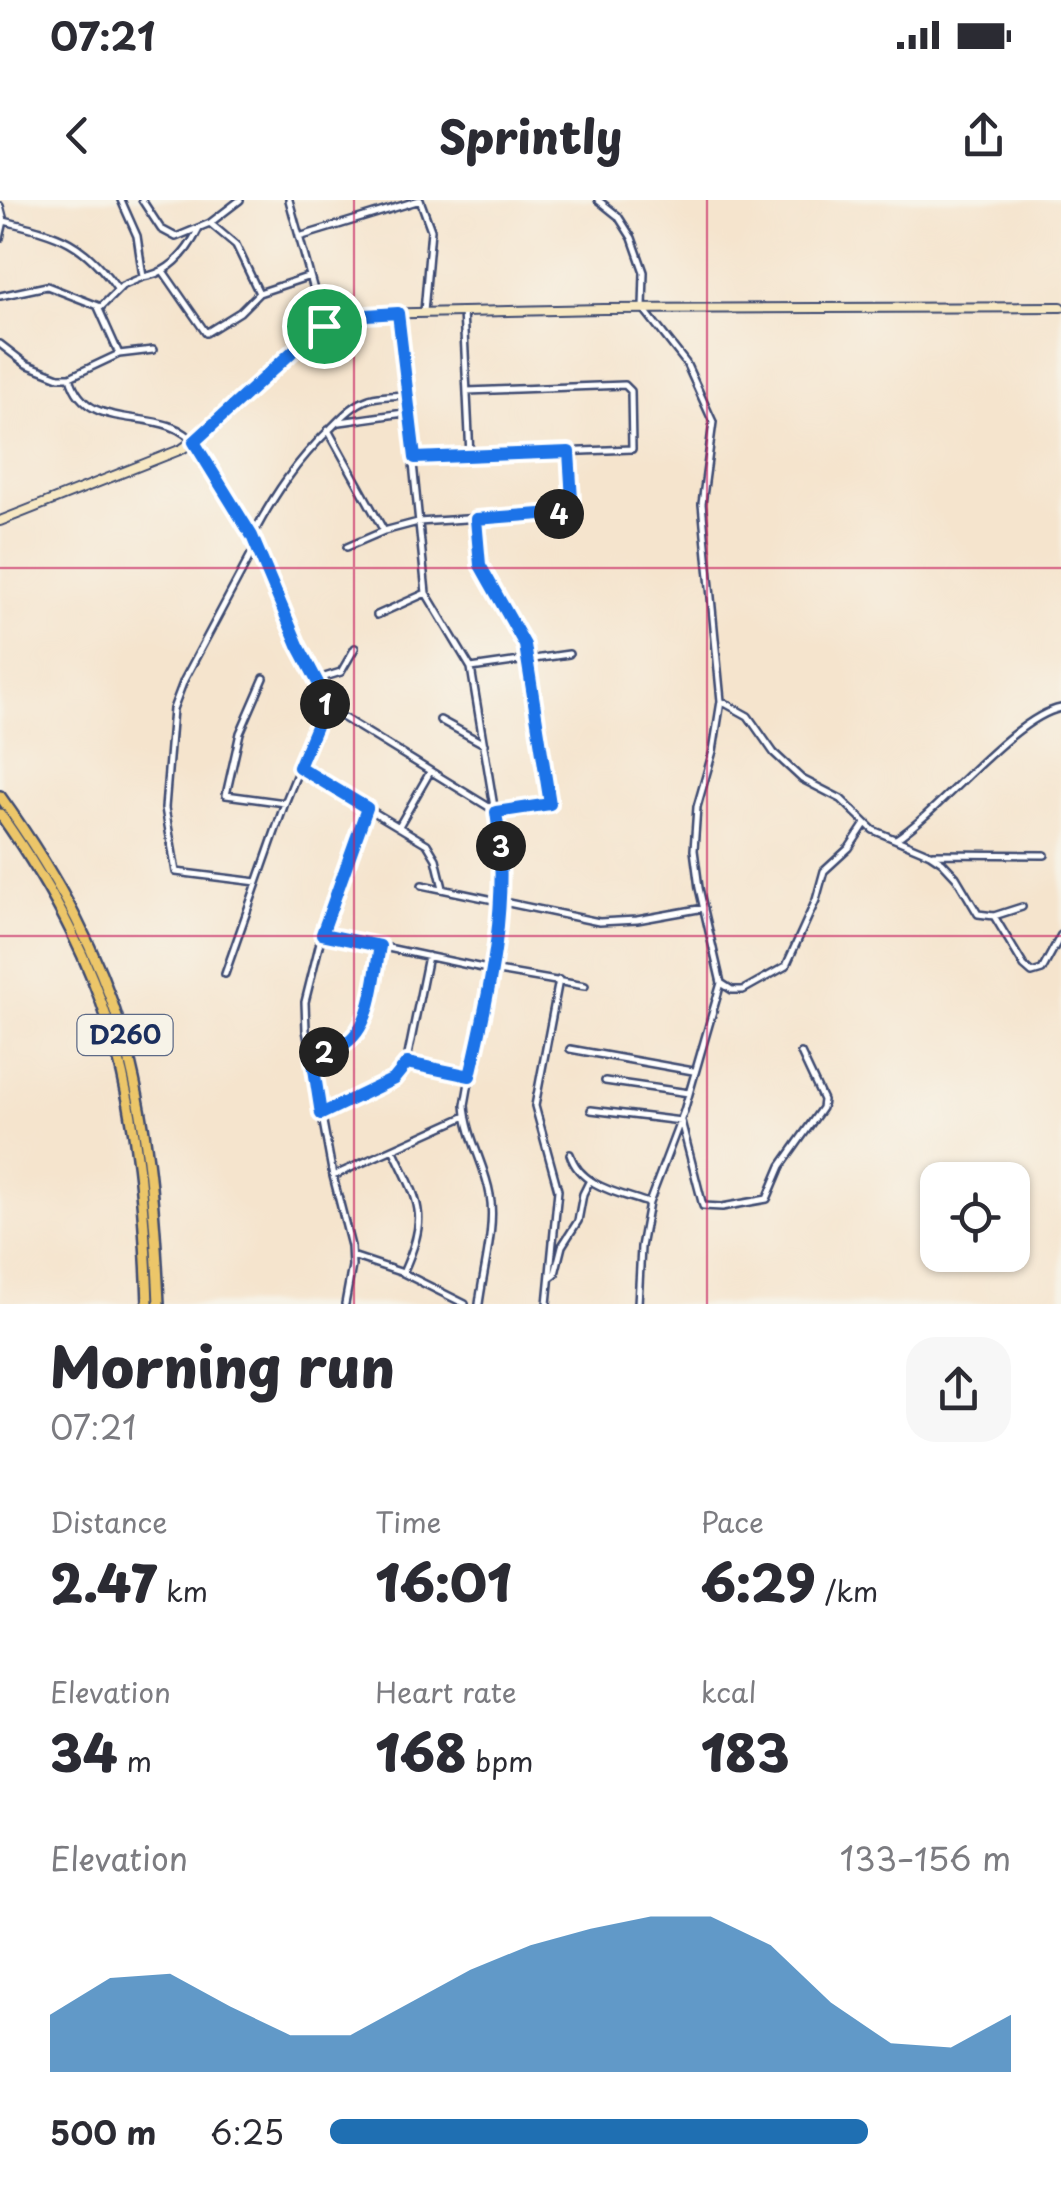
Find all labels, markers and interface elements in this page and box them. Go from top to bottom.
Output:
text: 07:21 [50,7,155,64]
text: Sprintly [439,101,622,169]
icon: back [50,108,105,163]
icon: share [956,108,1011,163]
pin [282,284,367,369]
icon: arrive [297,299,352,354]
pin: 4 [534,489,584,539]
text: 4 [549,492,569,535]
pin: 1 [300,679,350,729]
text: 1 [318,682,332,725]
pin: 3 [476,821,526,871]
text: 3 [492,824,510,867]
road number: D260 [78,1015,172,1055]
pin: 2 [299,1027,349,1077]
text: 2 [314,1030,334,1073]
map controls [920,1162,1030,1272]
button: locate [920,1162,1030,1272]
text: Morning run [50,1324,395,1407]
button: share [906,1337,1011,1442]
text: 07:21 [50,1403,136,1451]
text: Distance [50,1500,168,1543]
text: Time [375,1500,442,1543]
text: Pace [701,1500,764,1543]
text: 2.47 [50,1543,157,1619]
text: 16:01 [375,1543,511,1619]
text: 6:29 [701,1543,816,1619]
text: km [157,1569,208,1612]
text: /km [816,1569,878,1612]
text: Elevation [50,1670,171,1713]
text: Heart rate [375,1670,517,1713]
text: kcal [701,1670,757,1713]
text: 34 [50,1713,117,1789]
text: 168 [375,1713,466,1789]
text: 183 [701,1713,789,1789]
text: m [117,1739,152,1782]
text: bpm [466,1739,534,1782]
text: Elevation [50,1834,188,1882]
text: 133–156 m [840,1834,1011,1882]
text: 500 m [50,2108,156,2156]
text: 6:25 [210,2108,284,2156]

